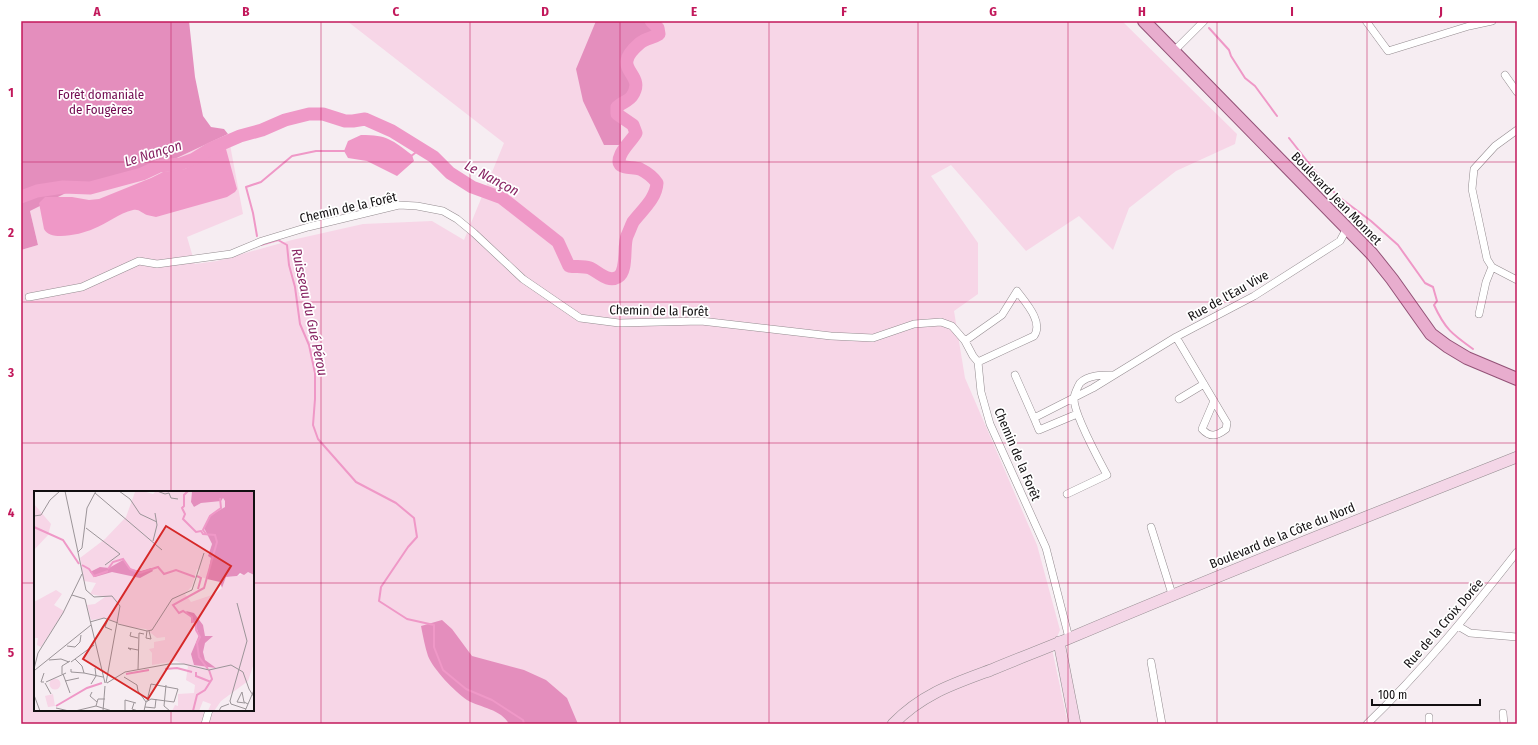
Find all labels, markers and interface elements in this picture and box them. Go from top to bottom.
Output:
text: A [92,4,101,19]
text: B [242,4,250,19]
text: C [393,4,400,19]
text: D [541,4,549,19]
text: E [691,4,697,19]
text: F [841,4,847,19]
text: G [989,4,997,19]
text: H [1138,4,1146,19]
text: I [1290,4,1294,19]
text: J [1438,4,1443,19]
text: 1 [8,85,14,100]
park label: Forêt domaniale de Fougères [58,87,144,117]
water label: Le Nançon [122,137,184,170]
street label: Boulevard Jean Monnet [1288,149,1385,248]
water label: Le Nançon [462,157,522,200]
street label: Chemin de la Forêt [298,189,399,226]
text: 2 [7,225,14,240]
water label: Ruisseau du Gué Pérou [288,247,331,377]
street label: Rue de l'Eau Vive [1185,267,1271,324]
street label: Chemin de la Forêt [609,302,709,319]
text: 3 [7,365,14,380]
street label: Chemin de la Forêt [991,406,1044,503]
inset map [34,491,254,711]
street label: Boulevard de la Côte du Nord [1207,499,1357,572]
text: 4 [8,505,15,520]
street label: Rue de la Croix Dorée [1401,576,1486,671]
text: 5 [8,645,14,660]
scale bar [1372,681,1480,707]
text: 100 m [1378,688,1407,702]

